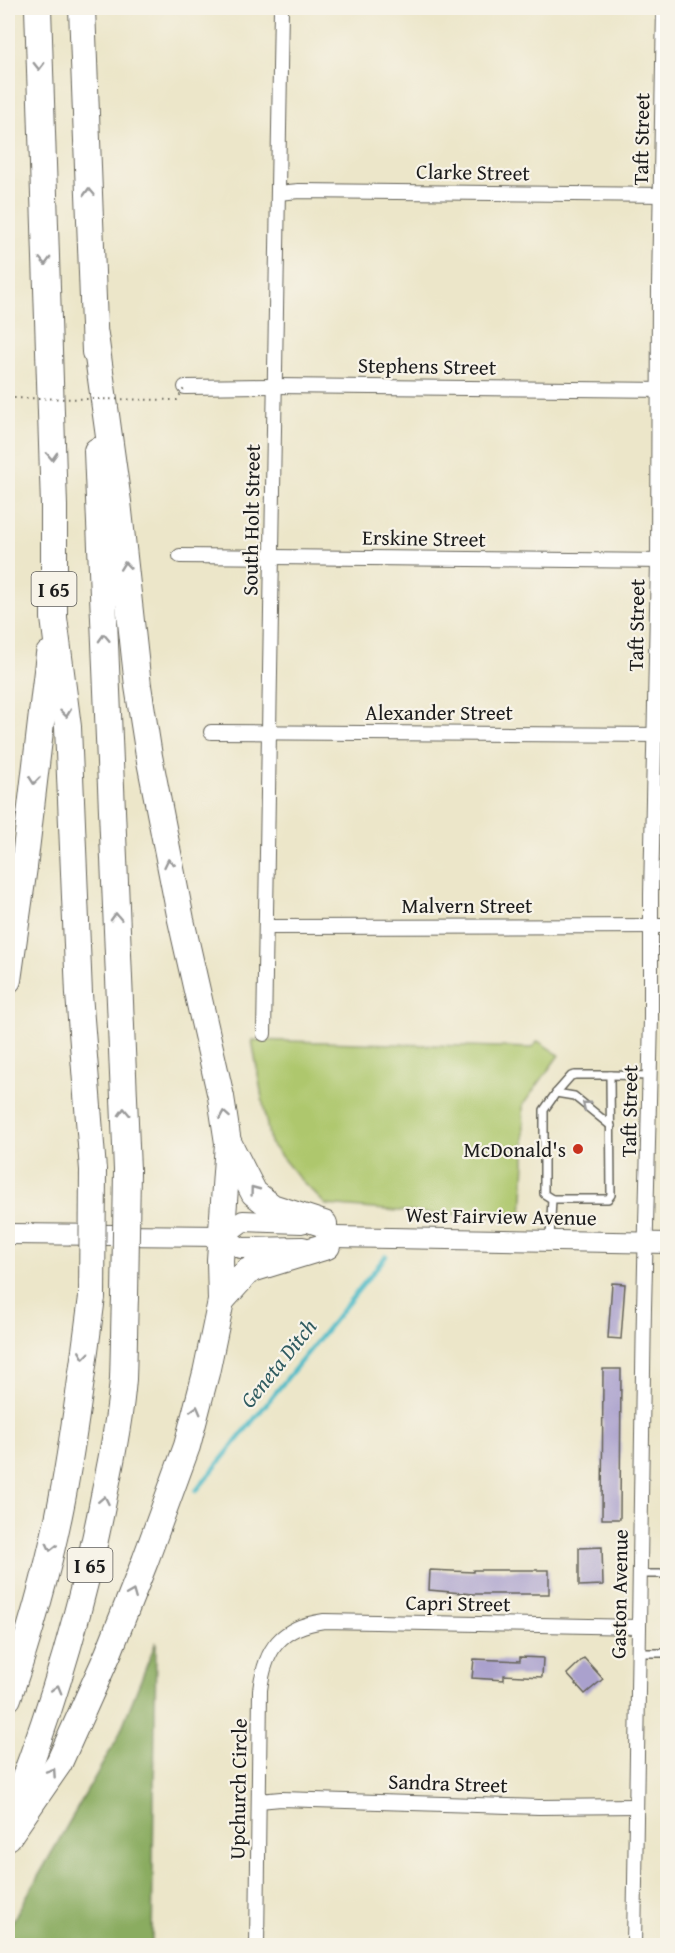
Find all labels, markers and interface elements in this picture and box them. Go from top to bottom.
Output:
one-way arrow [33,61,46,70]
street label: Taft Street [625,92,657,186]
street label: Clarke Street [416,156,531,189]
one-way arrow [83,187,95,196]
one-way arrow [39,256,51,265]
street label: Stephens Street [358,349,497,383]
street label: South Holt Street [234,443,268,596]
one-way arrow [45,451,58,460]
street label: Erskine Street [362,521,487,555]
one-way arrow [119,561,132,571]
road number: I 65 [32,572,76,606]
street label: Taft Street [620,578,652,672]
one-way arrow [97,634,110,643]
street label: Alexander Street [365,697,514,728]
one-way arrow [59,708,72,718]
one-way arrow [28,775,40,784]
one-way arrow [163,858,176,868]
street label: Malvern Street [401,890,533,921]
one-way arrow [109,913,122,922]
street label: Taft Street [613,1064,645,1158]
one-way arrow [581,1101,592,1112]
one-way arrow [118,1107,131,1116]
one-way arrow [218,1110,230,1119]
place label: McDonald's [463,1134,566,1165]
marker: McDonald's [571,1142,585,1156]
one-way arrow [251,1185,262,1196]
street label: West Fairview Avenue [405,1199,597,1233]
water label: Geneta Ditch [232,1311,324,1415]
one-way arrow [79,1351,91,1360]
one-way arrow [189,1405,202,1415]
one-way arrow [97,1495,110,1505]
street label: Gaston Avenue [602,1529,636,1659]
one-way arrow [46,1542,59,1552]
road number: I 65 [68,1548,112,1582]
street label: Capri Street [405,1587,511,1619]
one-way arrow [125,1589,137,1600]
one-way arrow [50,1684,62,1695]
street label: Upchurch Circle [221,1718,255,1860]
street label: Sandra Street [388,1765,509,1801]
one-way arrow [45,1767,56,1778]

